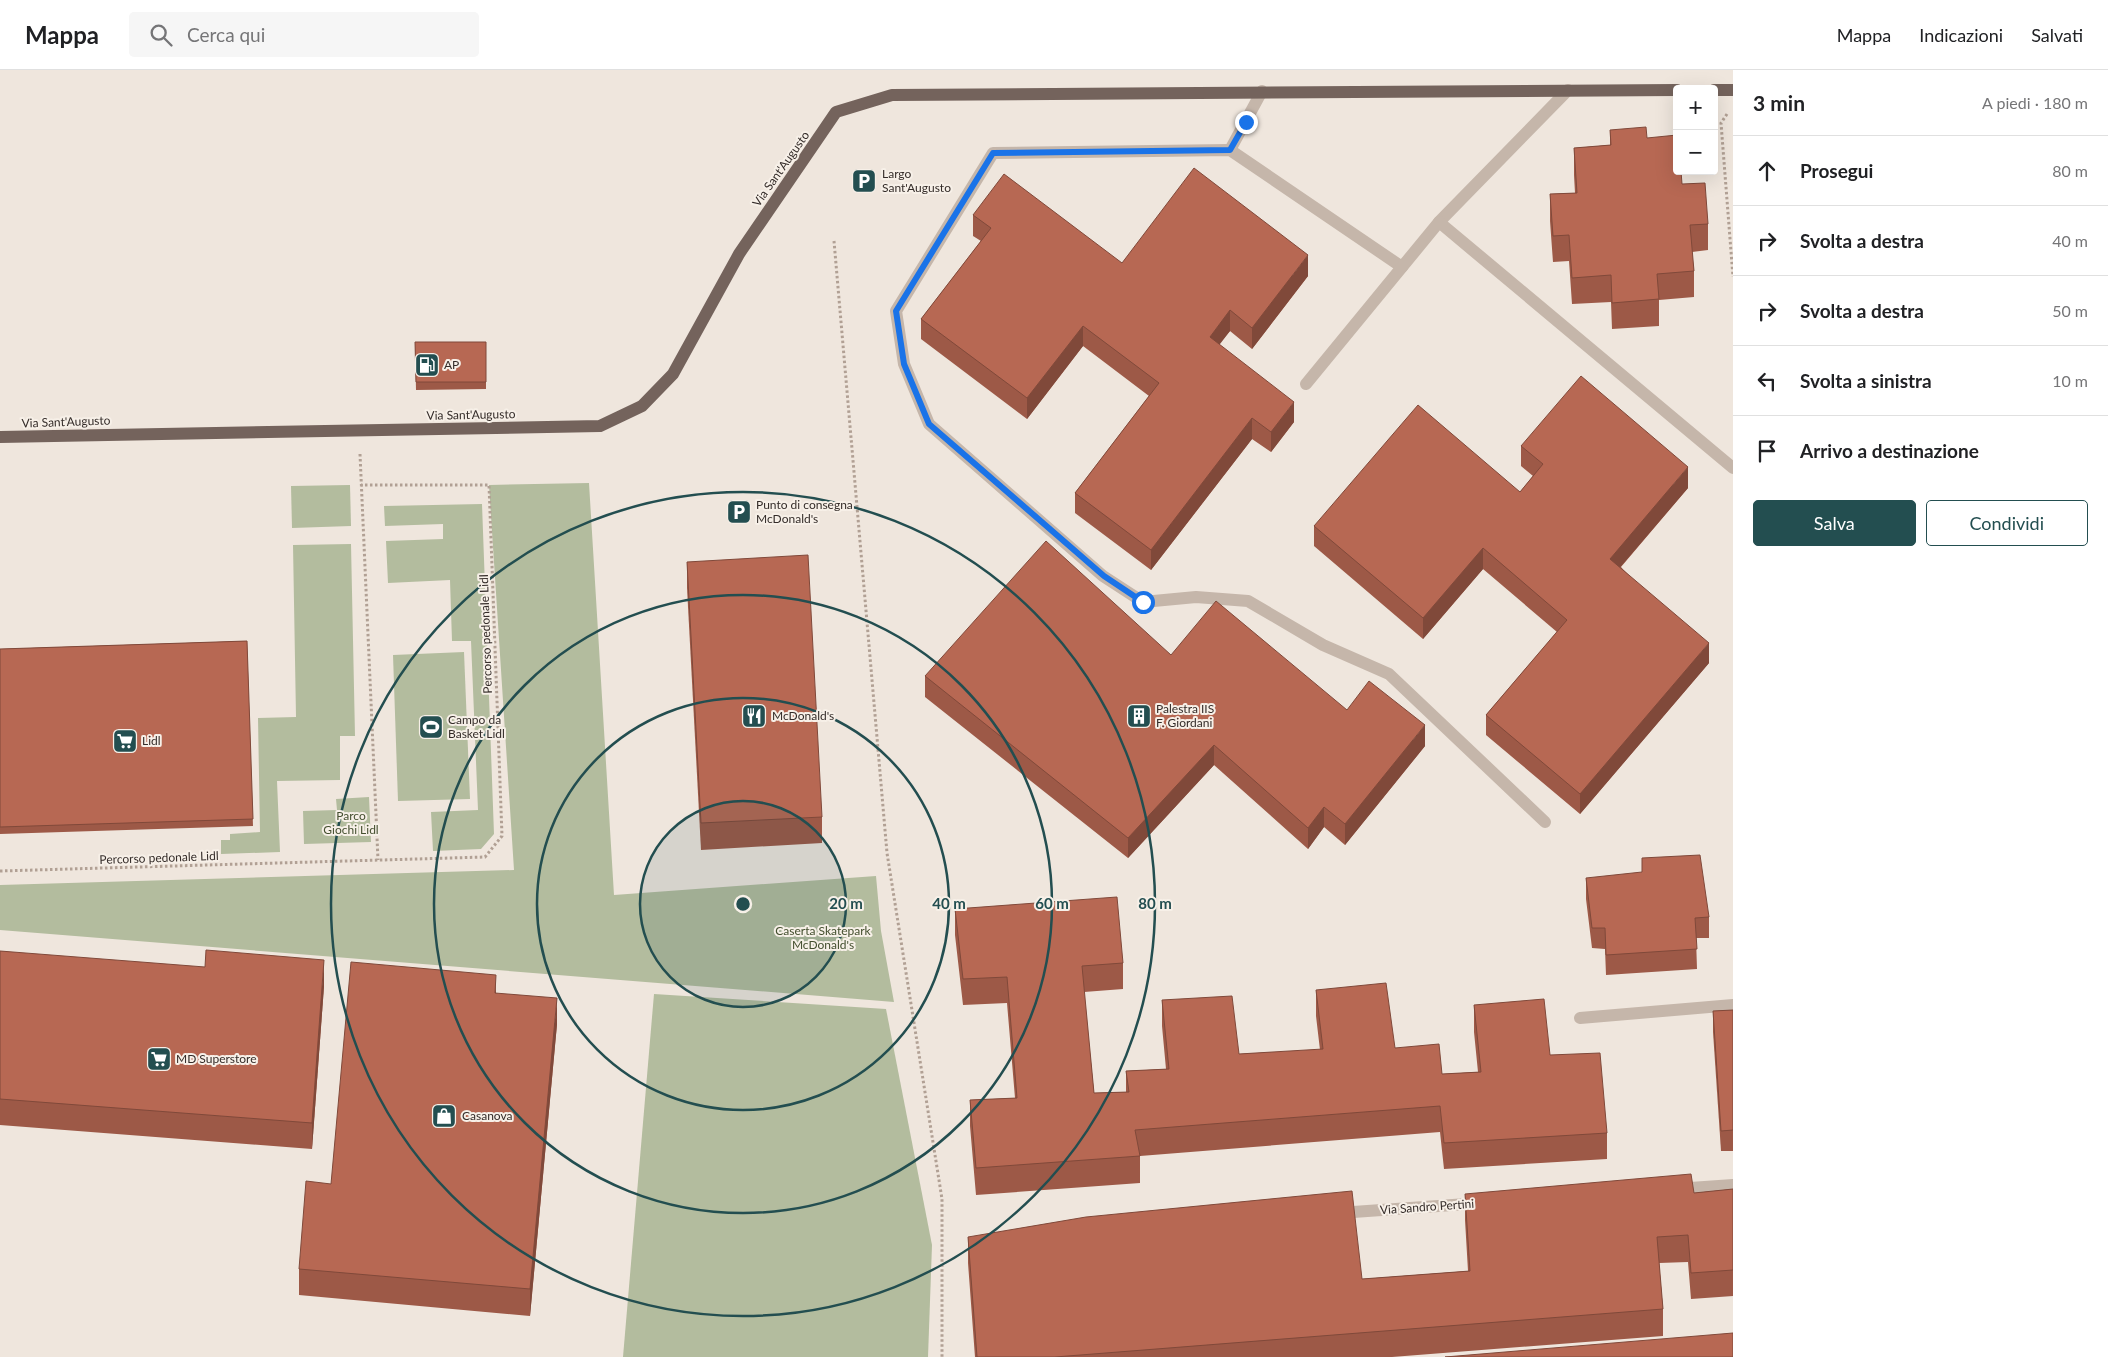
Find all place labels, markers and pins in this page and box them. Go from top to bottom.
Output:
place label: Largo Sant'Augusto [882,166,951,195]
parking icon: Largo Sant'Augusto [851,168,877,194]
fuel station icon: AP [414,352,440,378]
place label: AP [444,357,459,372]
place label: Punto di consegna McDonald's [756,497,853,526]
parking icon: Punto di consegna McDonald's [726,499,752,525]
place label: Palestra IIS F. Giordani [1156,701,1214,730]
restaurant icon: McDonald's [741,703,767,729]
building icon: Palestra IIS F. Giordani [1126,703,1152,729]
place label: McDonald's [772,708,834,723]
place label: Campo da Basket Lidl [448,712,505,741]
sports icon: Campo da Basket Lidl [418,714,444,740]
supermarket icon: Lidl [112,728,138,754]
place label: Lidl [142,733,161,748]
centre of rings [734,895,752,913]
supermarket icon: MD Superstore [146,1046,172,1072]
place label: MD Superstore [176,1051,257,1066]
shop icon: Casanova [431,1103,457,1129]
place label: Casanova [462,1108,513,1123]

